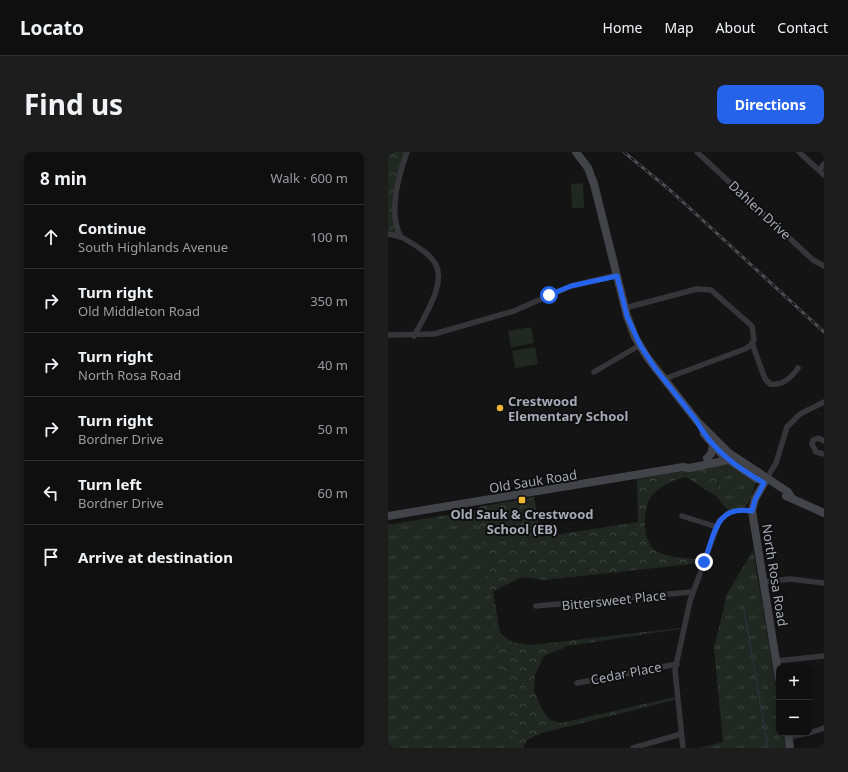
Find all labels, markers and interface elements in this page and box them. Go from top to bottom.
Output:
text: Locato [20,15,84,41]
text: Home [603,18,642,37]
text: Map [664,18,694,37]
text: About [716,18,755,37]
text: Contact [777,18,828,37]
text: Find us [24,85,123,123]
button: Directions [717,85,824,124]
text: 8 min [40,167,87,190]
text: Walk · 600 m [270,169,348,187]
street label: Dahlen Drive [725,176,795,244]
text: Continue [78,218,146,238]
icon: ahead [40,226,62,248]
text: 100 m [310,228,348,246]
text: South Highlands Avenue [78,238,228,256]
text: Turn right [78,282,153,302]
route start [540,286,558,304]
icon: right [40,290,62,312]
text: 350 m [310,292,348,310]
text: Old Middleton Road [78,302,200,320]
text: Turn right [78,346,153,366]
icon: right [40,354,62,376]
text: 40 m [318,356,348,374]
text: North Rosa Road [78,366,181,384]
place label: Crestwood Elementary School [508,392,628,425]
marker: Crestwood Elementary School [495,403,505,413]
text: Turn right [78,410,153,430]
icon: right [40,418,62,440]
text: 50 m [318,420,348,438]
text: Bordner Drive [78,430,164,448]
street label: Old Sauk Road [488,465,578,497]
text: Turn left [78,474,142,494]
icon: left [40,482,62,504]
text: 60 m [318,484,348,502]
text: Bordner Drive [78,494,164,512]
marker: Old Sauk & Crestwood School (EB) [517,495,527,505]
place label: Old Sauk & Crestwood School (EB) [450,505,594,538]
street label: North Rosa Road [758,523,792,627]
icon: arrive [40,546,62,568]
text: Arrive at destination [78,547,233,567]
route end [695,553,713,571]
street label: Bittersweet Place [561,586,667,614]
street label: Cedar Place [589,657,663,689]
map controls [776,664,812,736]
button: + [776,664,812,700]
button: − [776,700,812,736]

